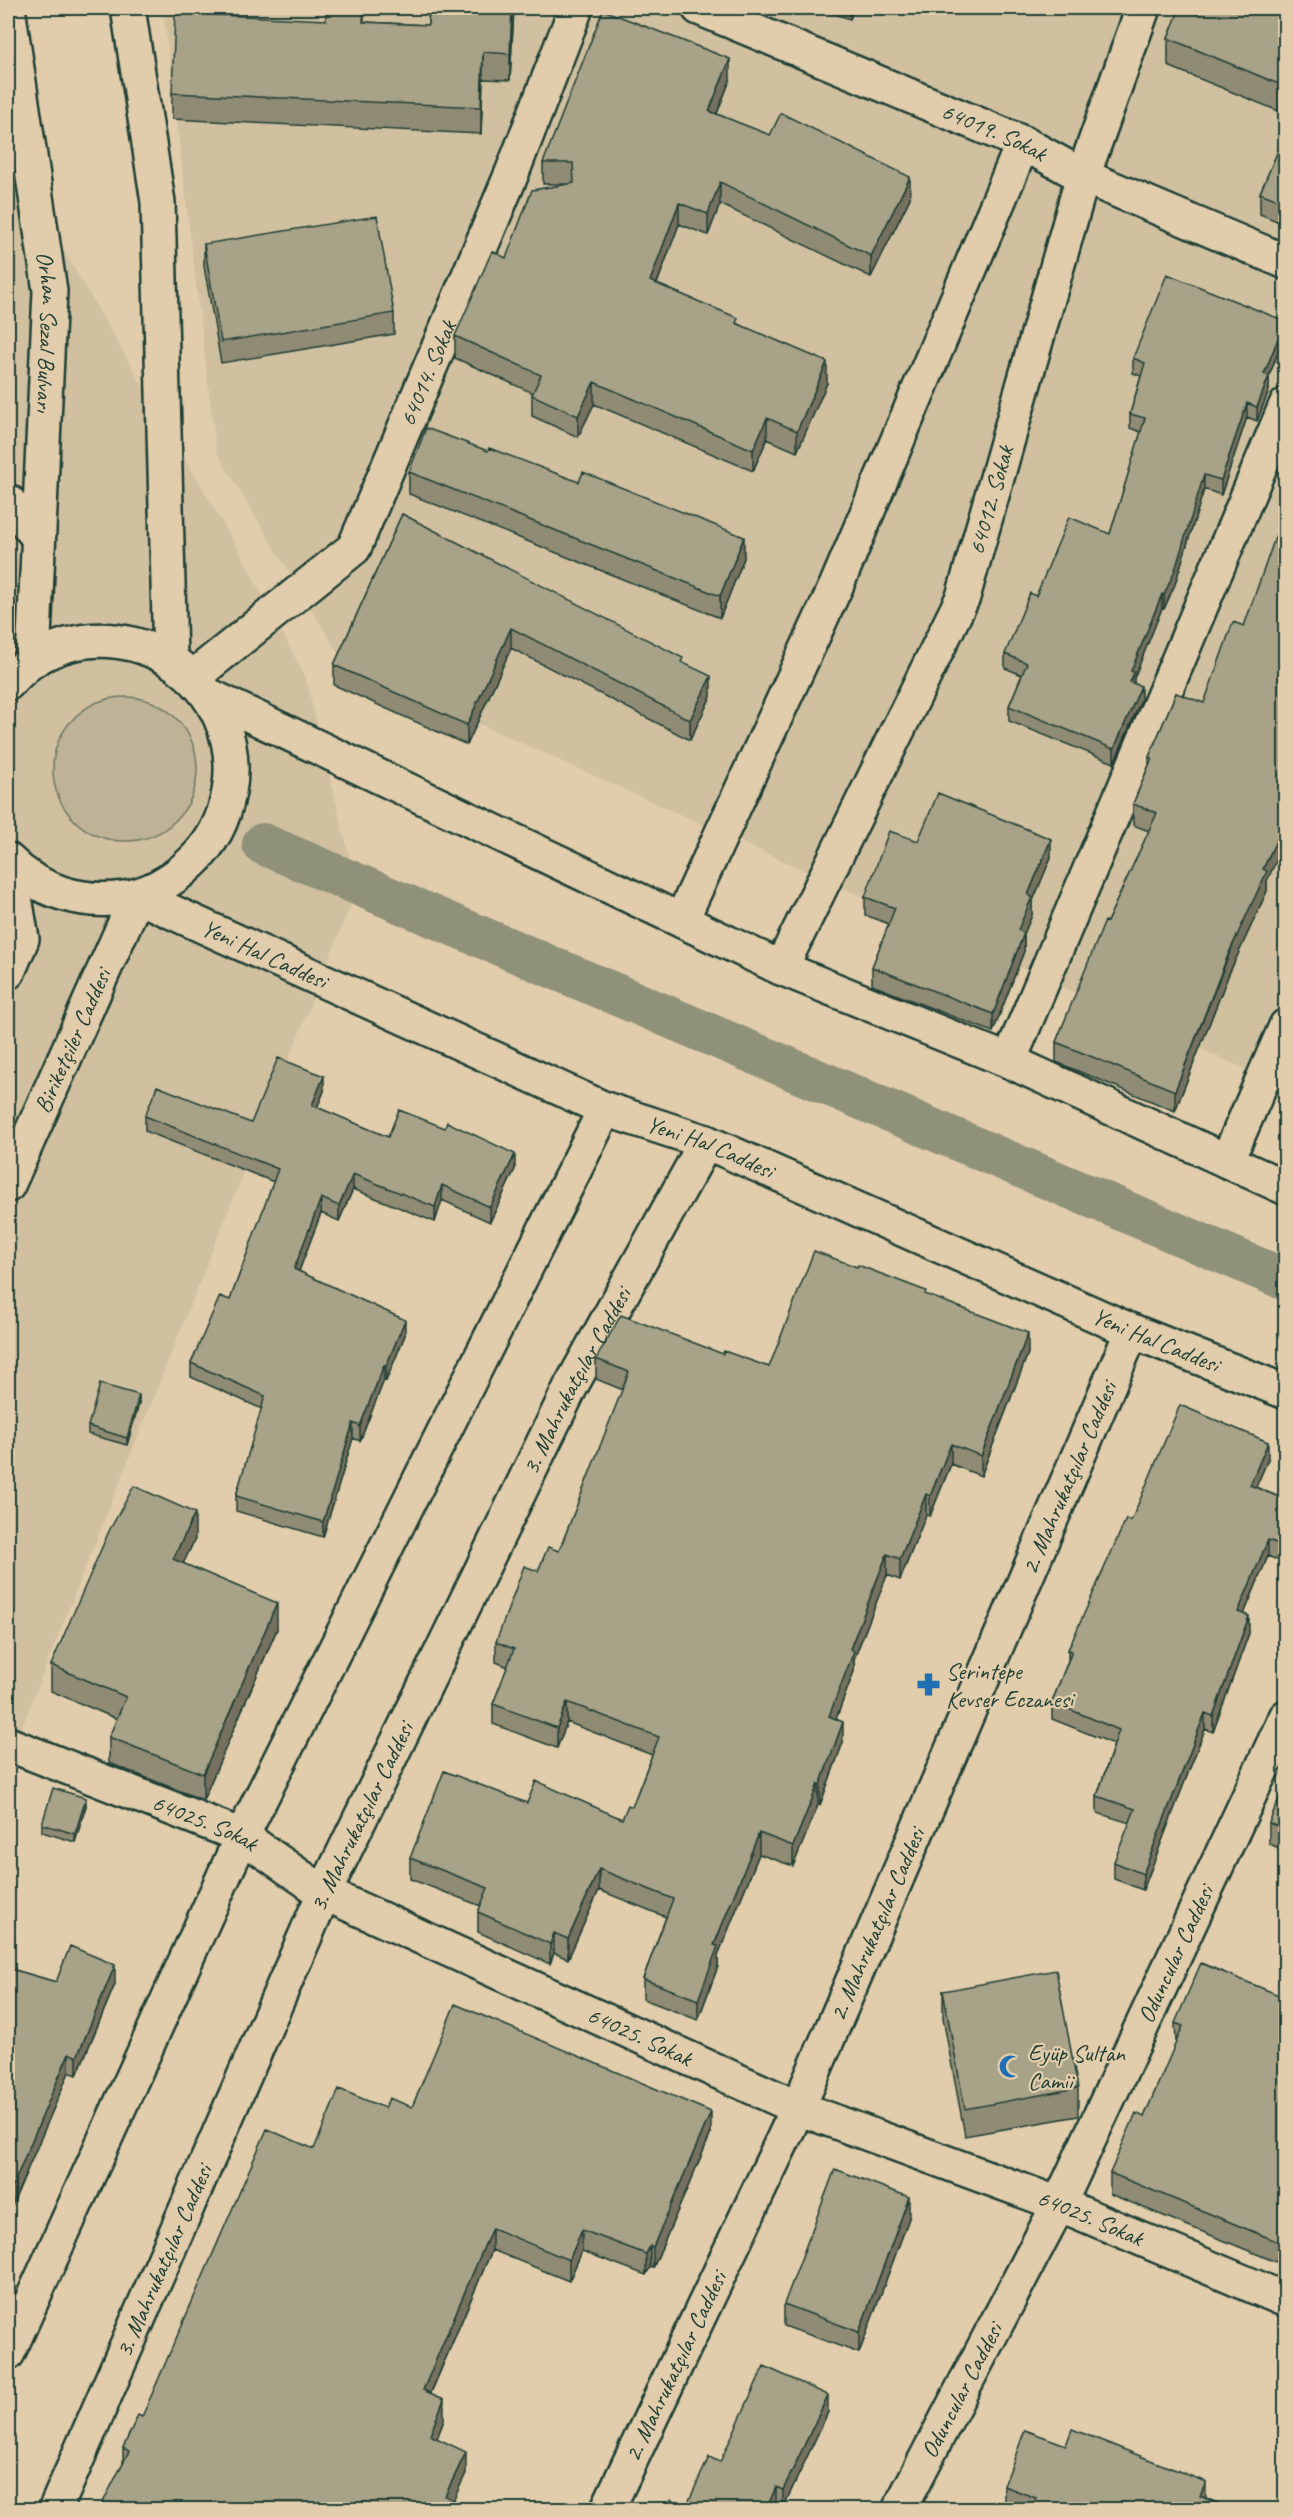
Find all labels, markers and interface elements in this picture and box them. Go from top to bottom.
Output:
street label: 64019. Sokak [937,96,1054,169]
street label: Orhan Sezal Bulvarı [29,249,65,415]
street label: 64014. Sokak [392,314,464,430]
street label: 64012. Sokak [961,440,1021,558]
street label: Yeni Hal Caddesi [197,913,335,997]
street label: Biriketçiler Caddesi [27,962,119,1118]
street label: Yeni Hal Caddesi [643,1109,782,1187]
street label: 3. Mahrukatçılar Caddesi [515,1280,639,1479]
street label: Yeni Hal Caddesi [1088,1300,1227,1380]
street label: 2. Mahrukatçılar Caddesi [1014,1375,1124,1579]
place label: Serintepe Kevser Eczanesi [946,1656,1076,1714]
pharmacy icon: Serintepe Kevser Eczanesi [915,1672,941,1698]
street label: 3. Mahrukatçılar Caddesi [303,1715,421,1916]
street label: 64025. Sokak [148,1787,266,1859]
street label: 2. Mahrukatçılar Caddesi [822,1821,933,2025]
street label: Oduncular Caddesi [1131,1877,1222,2028]
street label: 64025. Sokak [583,1999,699,2074]
place label: Eyüp Sultan Camii [1028,2038,1126,2096]
mosque icon: Eyüp Sultan Camii [997,2054,1023,2080]
street label: 3. Mahrukatçılar Caddesi [109,2158,220,2361]
street label: 64025. Sokak [1033,2182,1150,2254]
street label: 2. Mahrukatçılar Caddesi [617,2264,734,2466]
street label: Oduncular Caddesi [914,2315,1011,2463]

